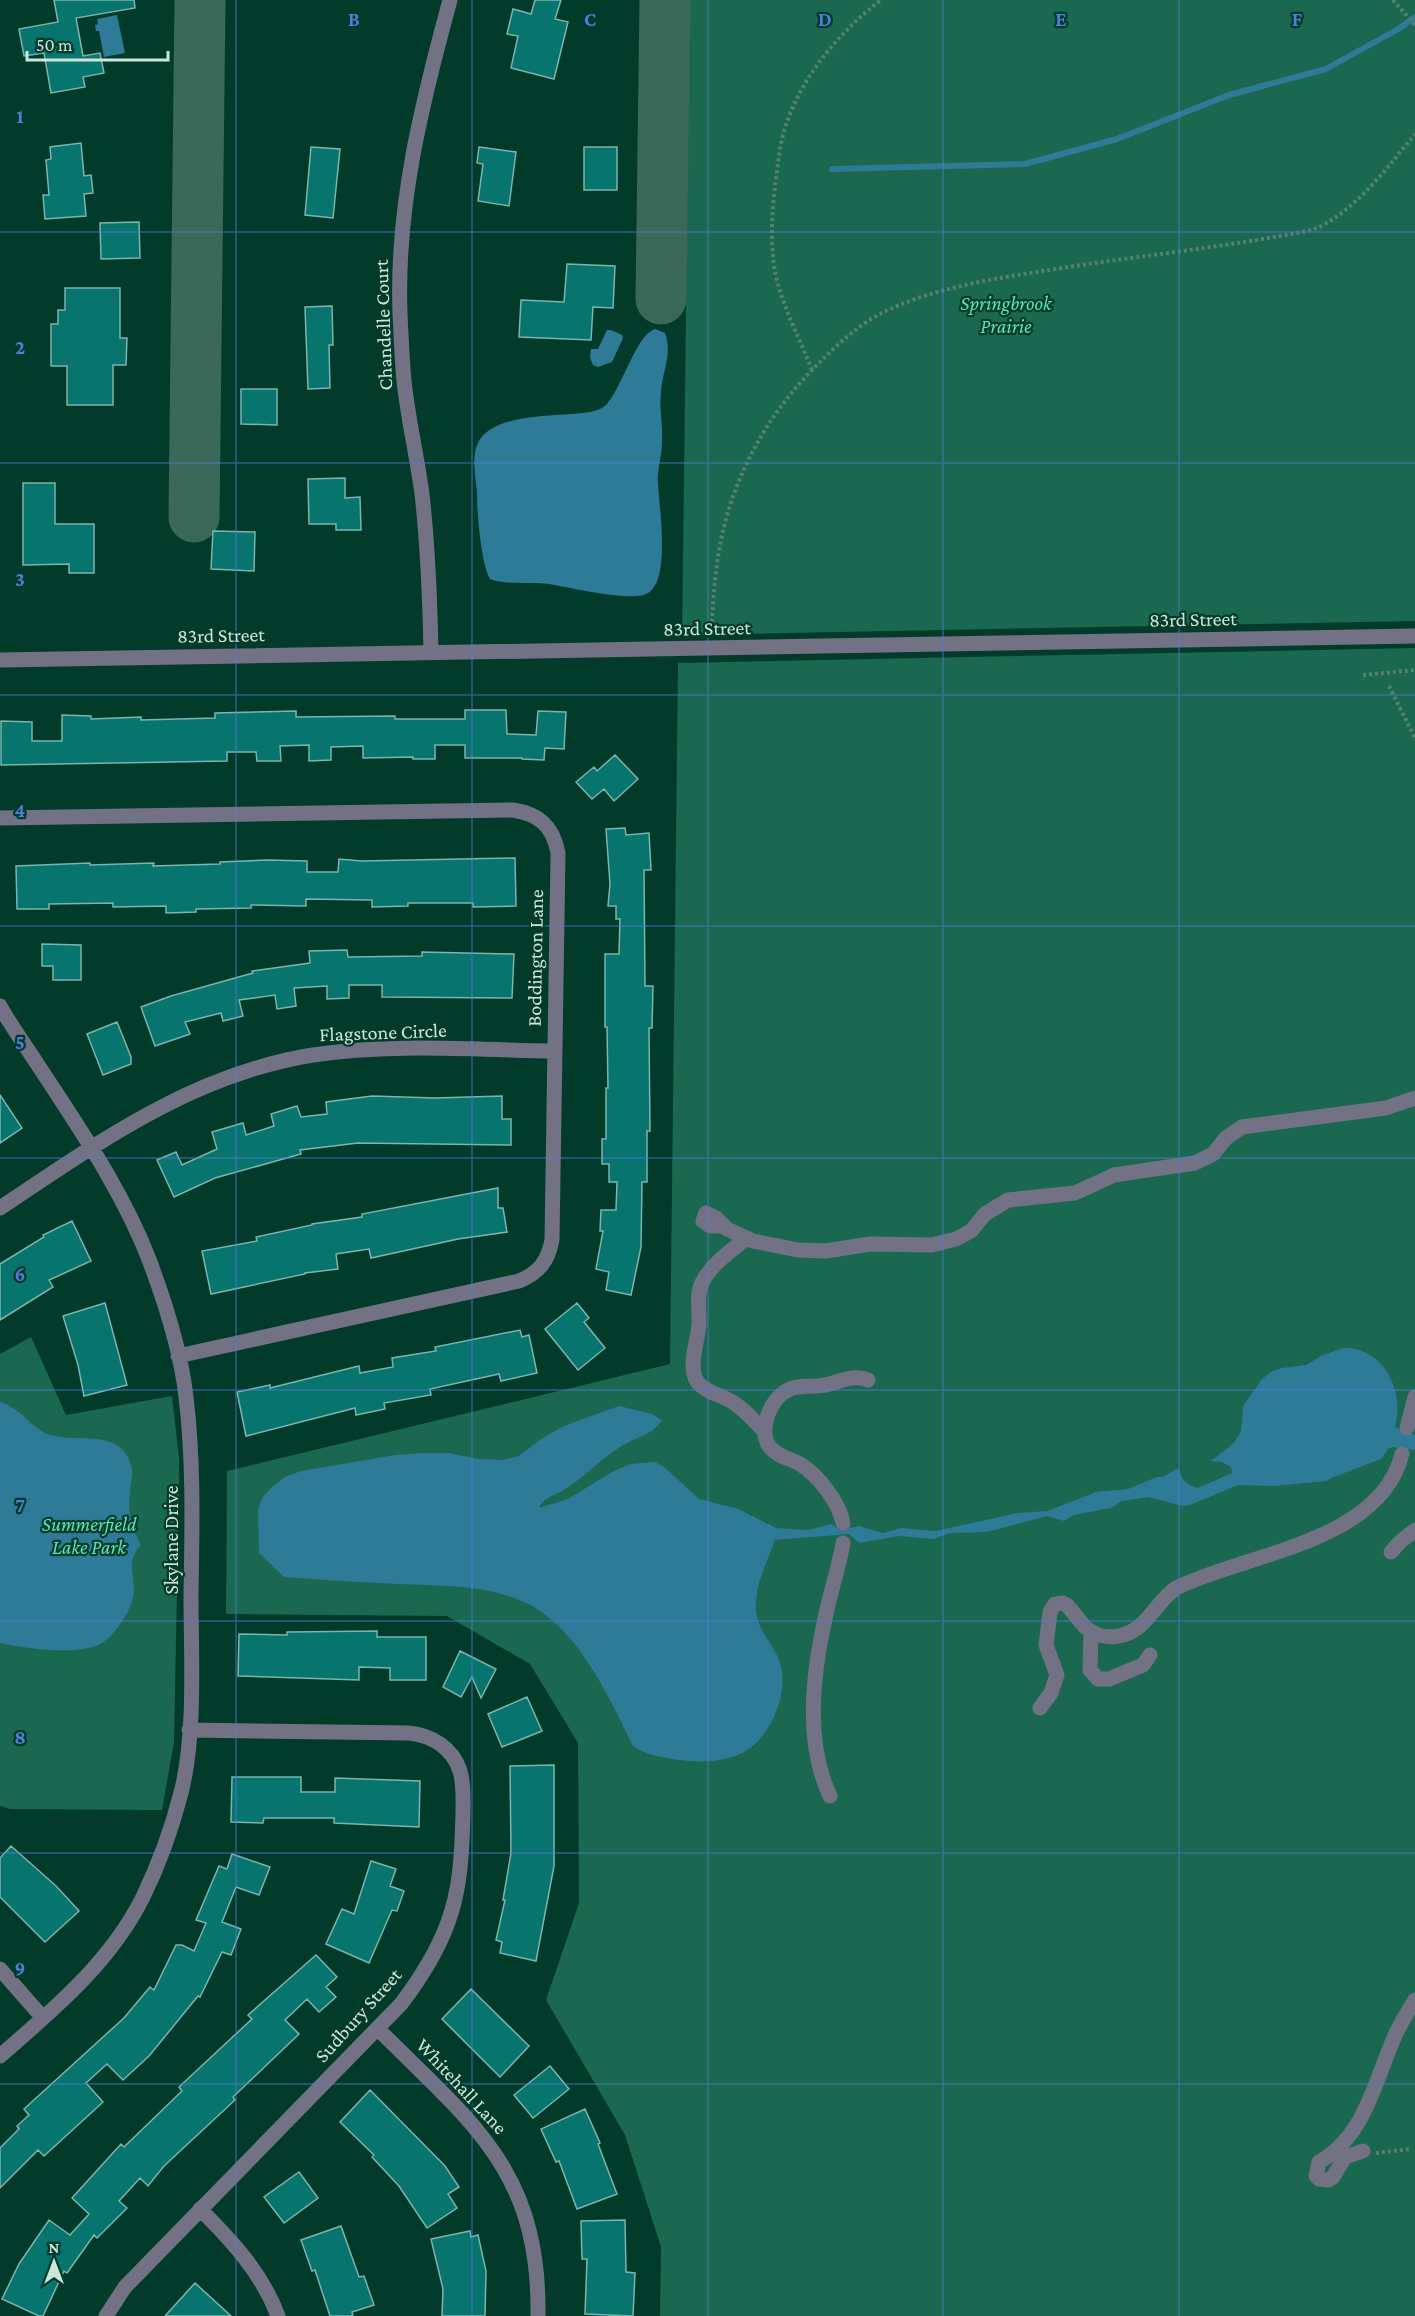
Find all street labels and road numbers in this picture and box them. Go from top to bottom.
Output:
street label: Chandelle Court [370,259,396,391]
street label: 83rd Street [1149,607,1237,631]
street label: 83rd Street [663,616,751,640]
street label: 83rd Street [177,623,265,647]
street label: Boddington Lane [523,889,548,1027]
street label: Flagstone Circle [319,1019,447,1046]
street label: Skylane Drive [160,1485,183,1595]
street label: Sudbury Street [310,1963,407,2067]
street label: Whitehall Lane [412,2034,512,2139]

